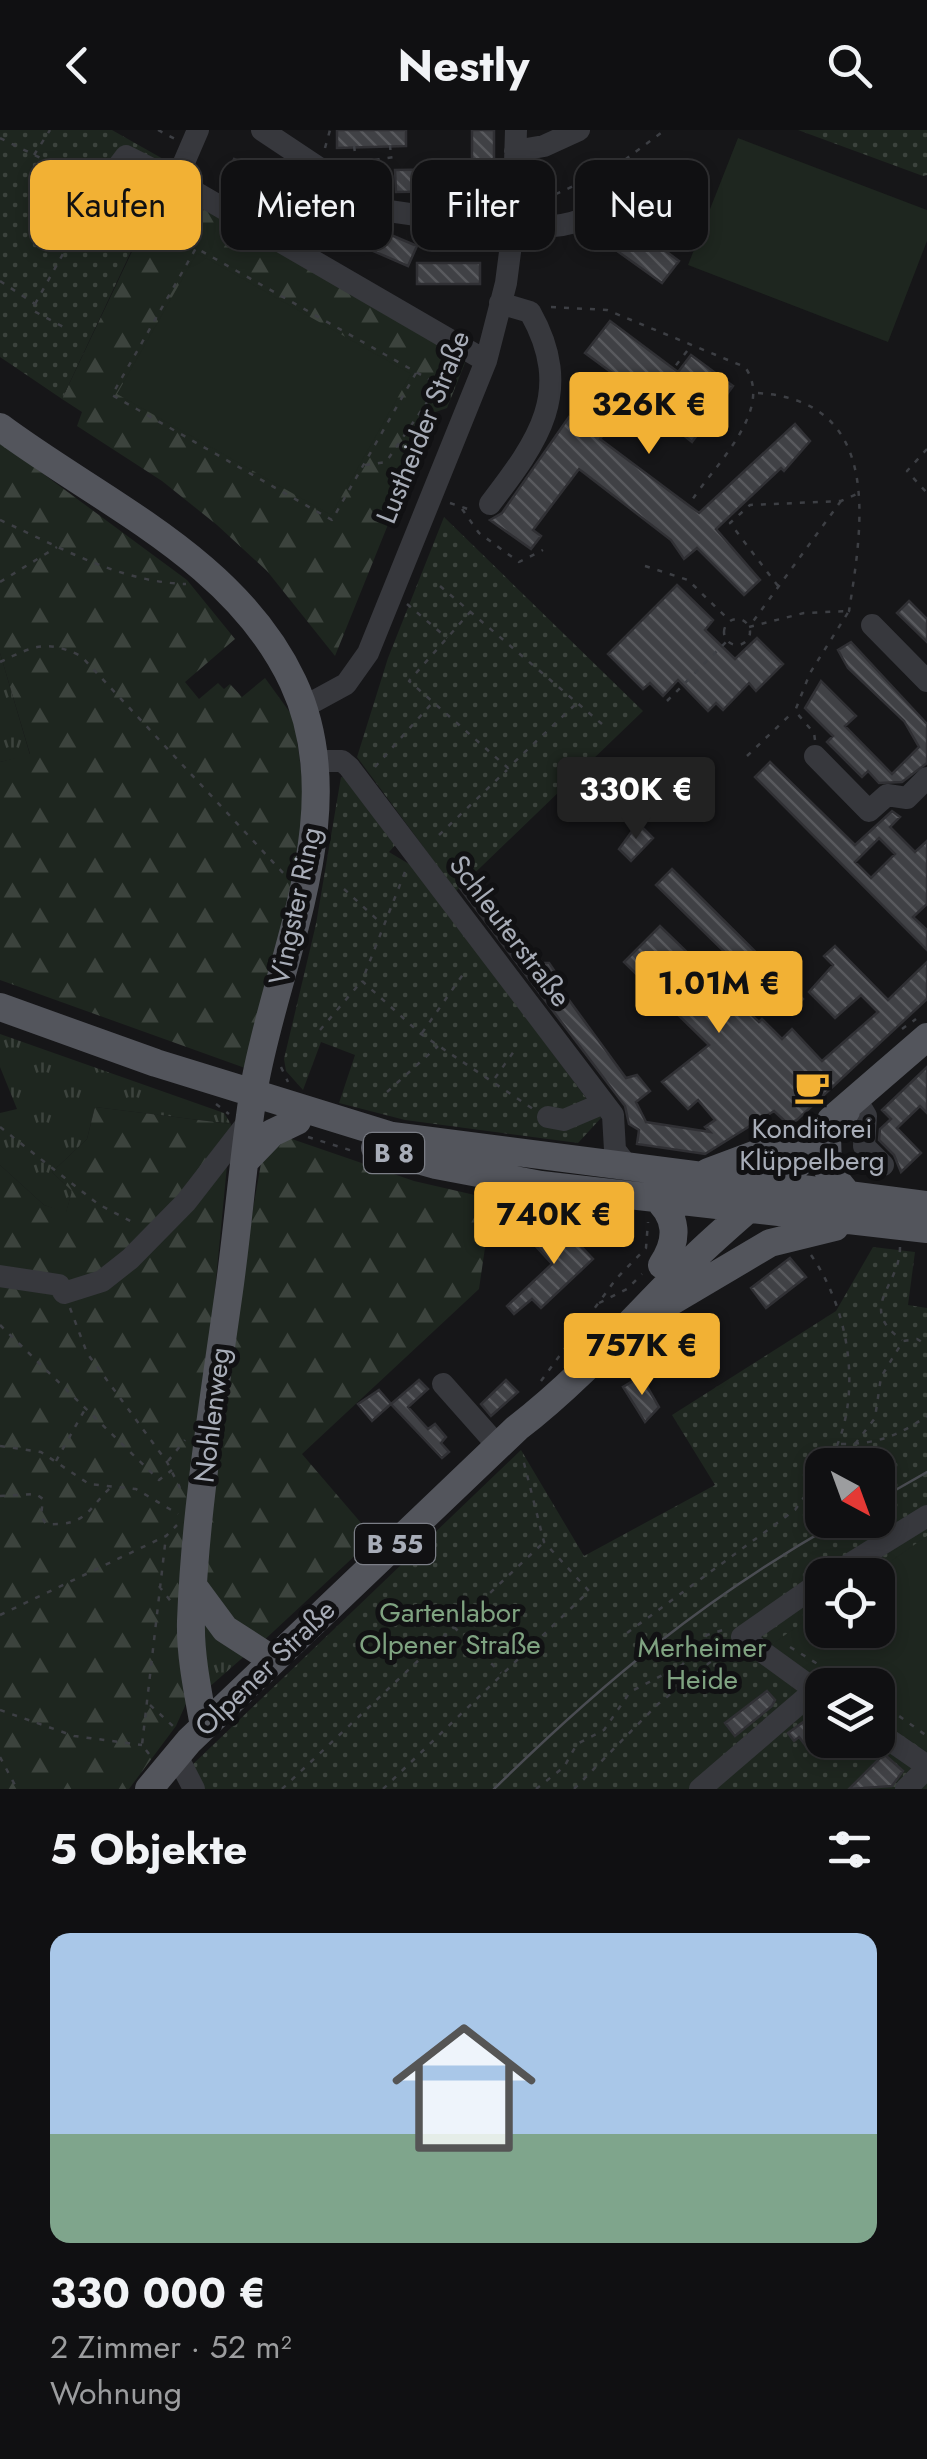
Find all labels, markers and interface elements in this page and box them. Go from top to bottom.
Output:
text: Nestly [398,33,529,98]
icon: back [50,38,105,93]
icon: search [822,38,877,93]
chip: Kaufen [30,160,201,250]
chip: Mieten [221,160,392,250]
chip: Filter [412,160,555,250]
chip: Neu [575,160,708,250]
street label: Lustheider Straße [366,324,480,530]
pin: 326K € [568,372,730,457]
text: 326K € [591,381,707,427]
pin: 330K € [555,757,717,842]
text: 330K € [579,766,693,812]
street label: Vingster Ring [258,823,332,989]
street label: Schleuterstraße [439,846,581,1016]
pin: 1.01M € [627,951,811,1036]
text: 1.01M € [657,960,781,1006]
cafe icon: Konditorei Klüppelberg [793,1068,831,1106]
place label: Konditorei Klüppelberg [739,1108,885,1181]
road number: B 8 [364,1133,424,1173]
pin: 740K € [473,1182,635,1267]
text: 740K € [496,1191,612,1237]
pin: 757K € [561,1313,723,1398]
text: 757K € [586,1322,698,1368]
street label: Nohlenweg [183,1345,241,1485]
north arrow [805,1448,895,1538]
map controls [805,1448,895,1758]
road number: B 55 [355,1524,435,1564]
button: locate [805,1558,895,1648]
street label: Olpener Straße [185,1590,345,1746]
park label: Gartenlabor Olpener Straße [359,1592,541,1665]
park label: Merheimer Heide [638,1627,767,1700]
button: layers [805,1668,895,1758]
text: 5 Objekte [50,1819,247,1880]
icon: filters [822,1822,877,1877]
icon: home [374,1998,554,2178]
text: 330 000 € [50,2263,266,2324]
text: 2 Zimmer · 52 m² [50,2324,292,2370]
text: Wohnung [50,2370,182,2416]

